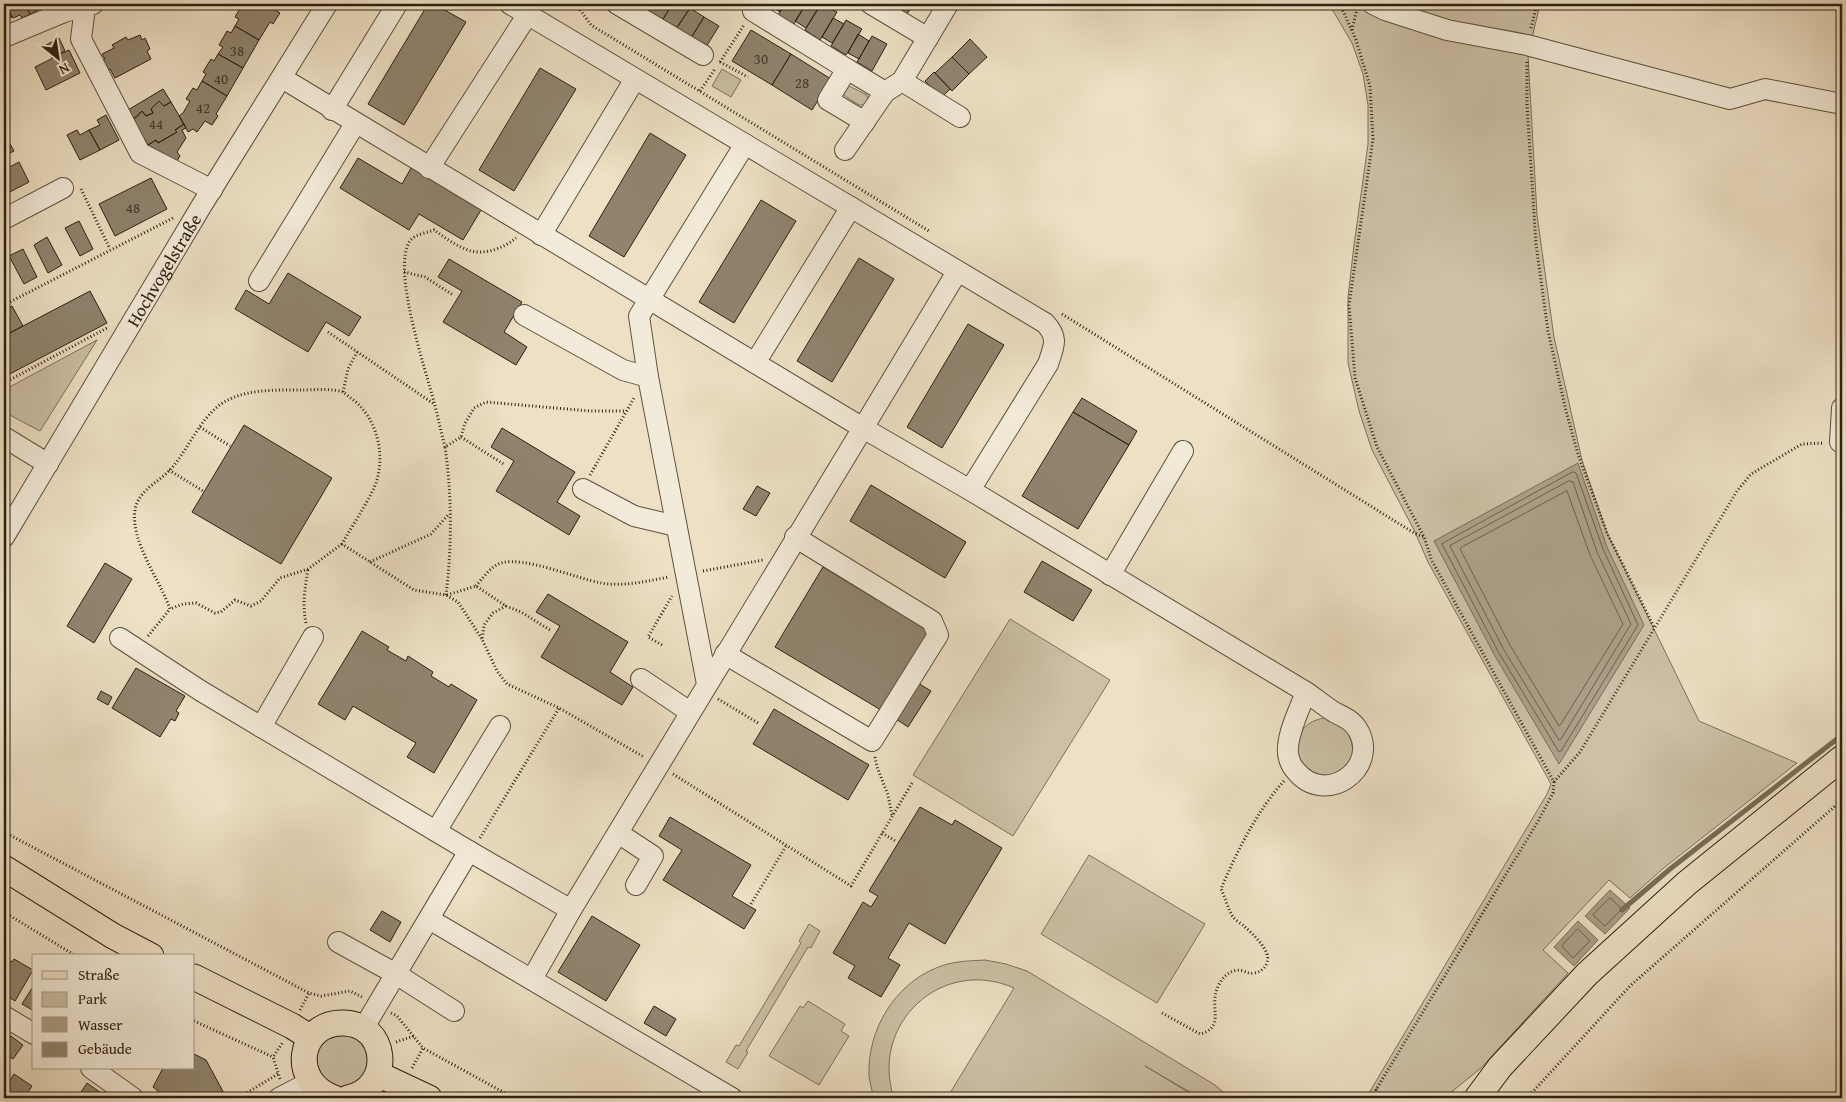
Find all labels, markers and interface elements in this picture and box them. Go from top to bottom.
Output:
north arrow [32,32,82,82]
house number: 38 [230,40,244,61]
house number: 30 [754,48,768,69]
text: N [55,58,74,81]
house number: 40 [214,68,228,89]
house number: 28 [795,72,809,93]
house number: 42 [196,97,210,118]
house number: 44 [149,113,163,134]
house number: 48 [126,197,140,218]
street label: Hochvogelstraße [119,208,208,332]
legend [32,954,195,1070]
text: Straße [78,964,120,985]
text: Park [78,988,107,1009]
text: Wasser [78,1014,122,1035]
text: Gebäude [78,1038,132,1059]

